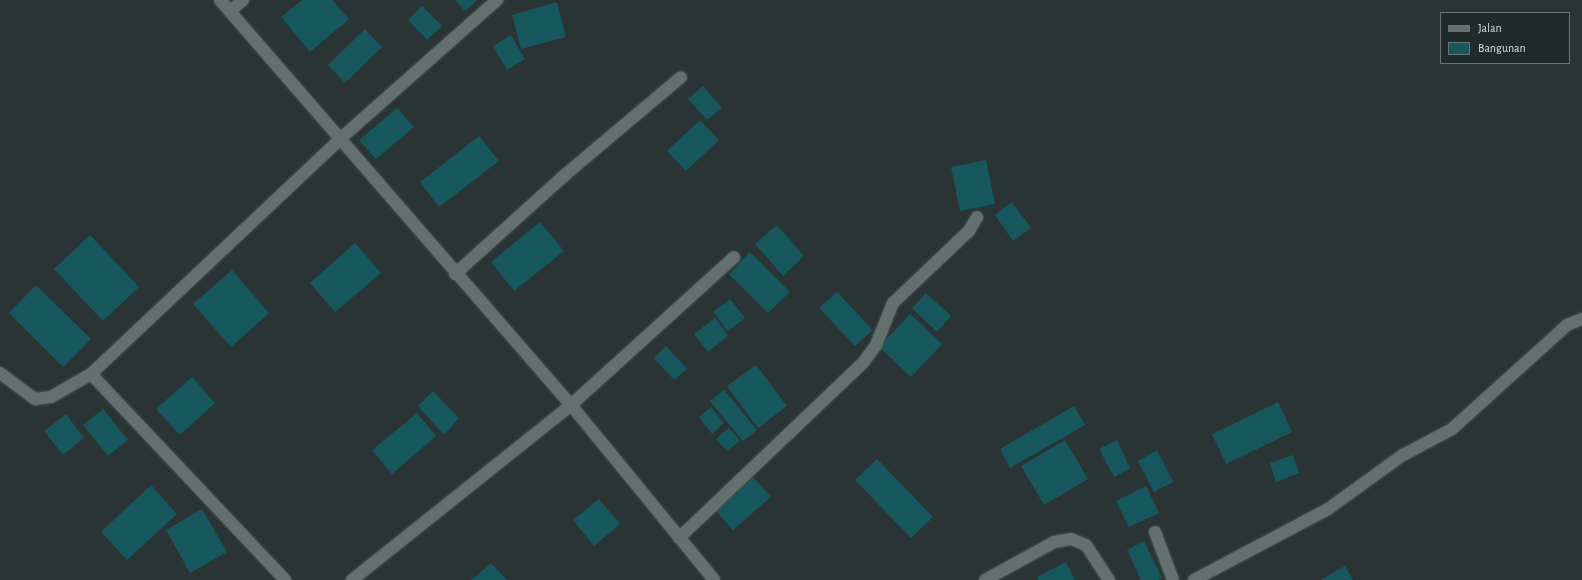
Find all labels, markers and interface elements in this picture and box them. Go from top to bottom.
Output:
legend [1440,12,1570,64]
text: Jalan [1478,22,1502,34]
text: Bangunan [1478,42,1526,54]

